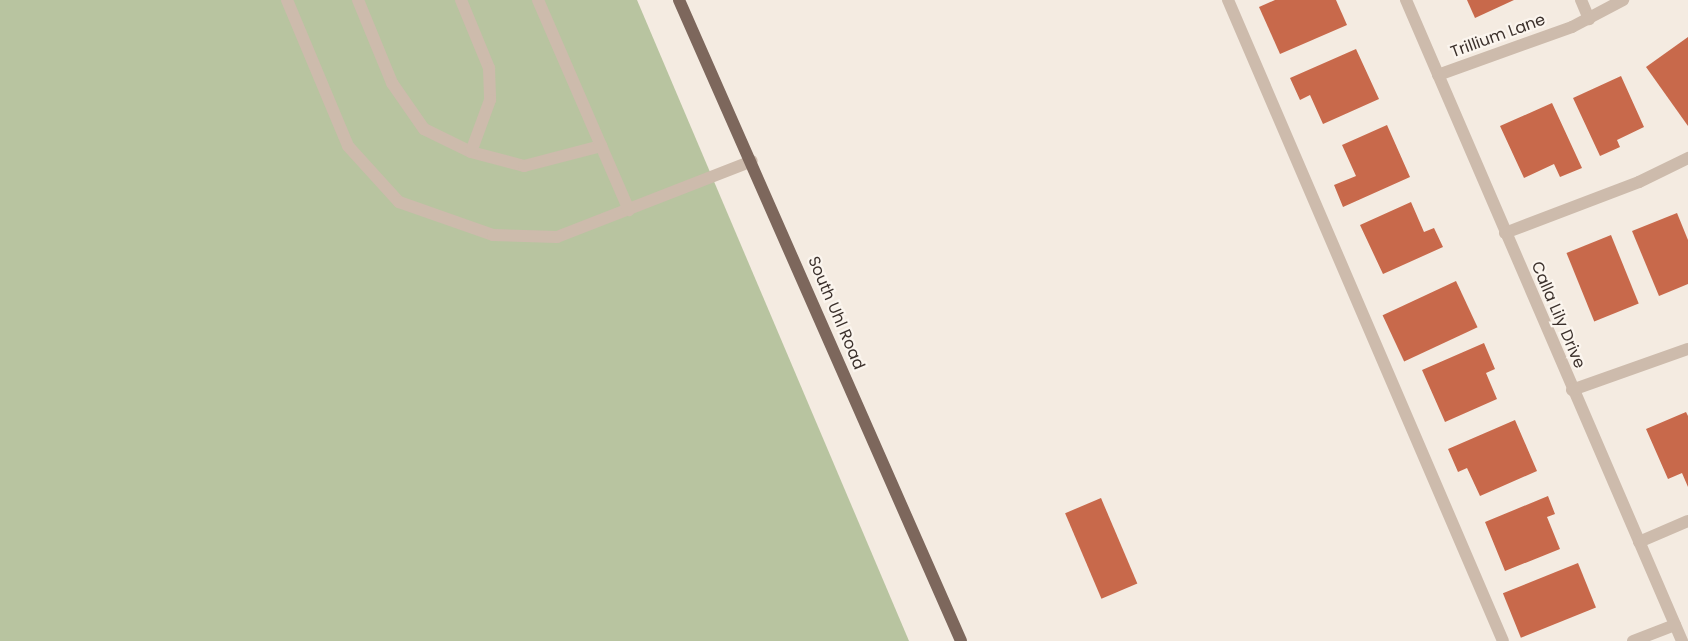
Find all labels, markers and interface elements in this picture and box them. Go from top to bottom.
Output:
street label: Trillium Lane [1448,10,1548,62]
street label: South Uhl Road [804,254,868,372]
street label: Calla Lily Drive [1527,259,1589,371]

